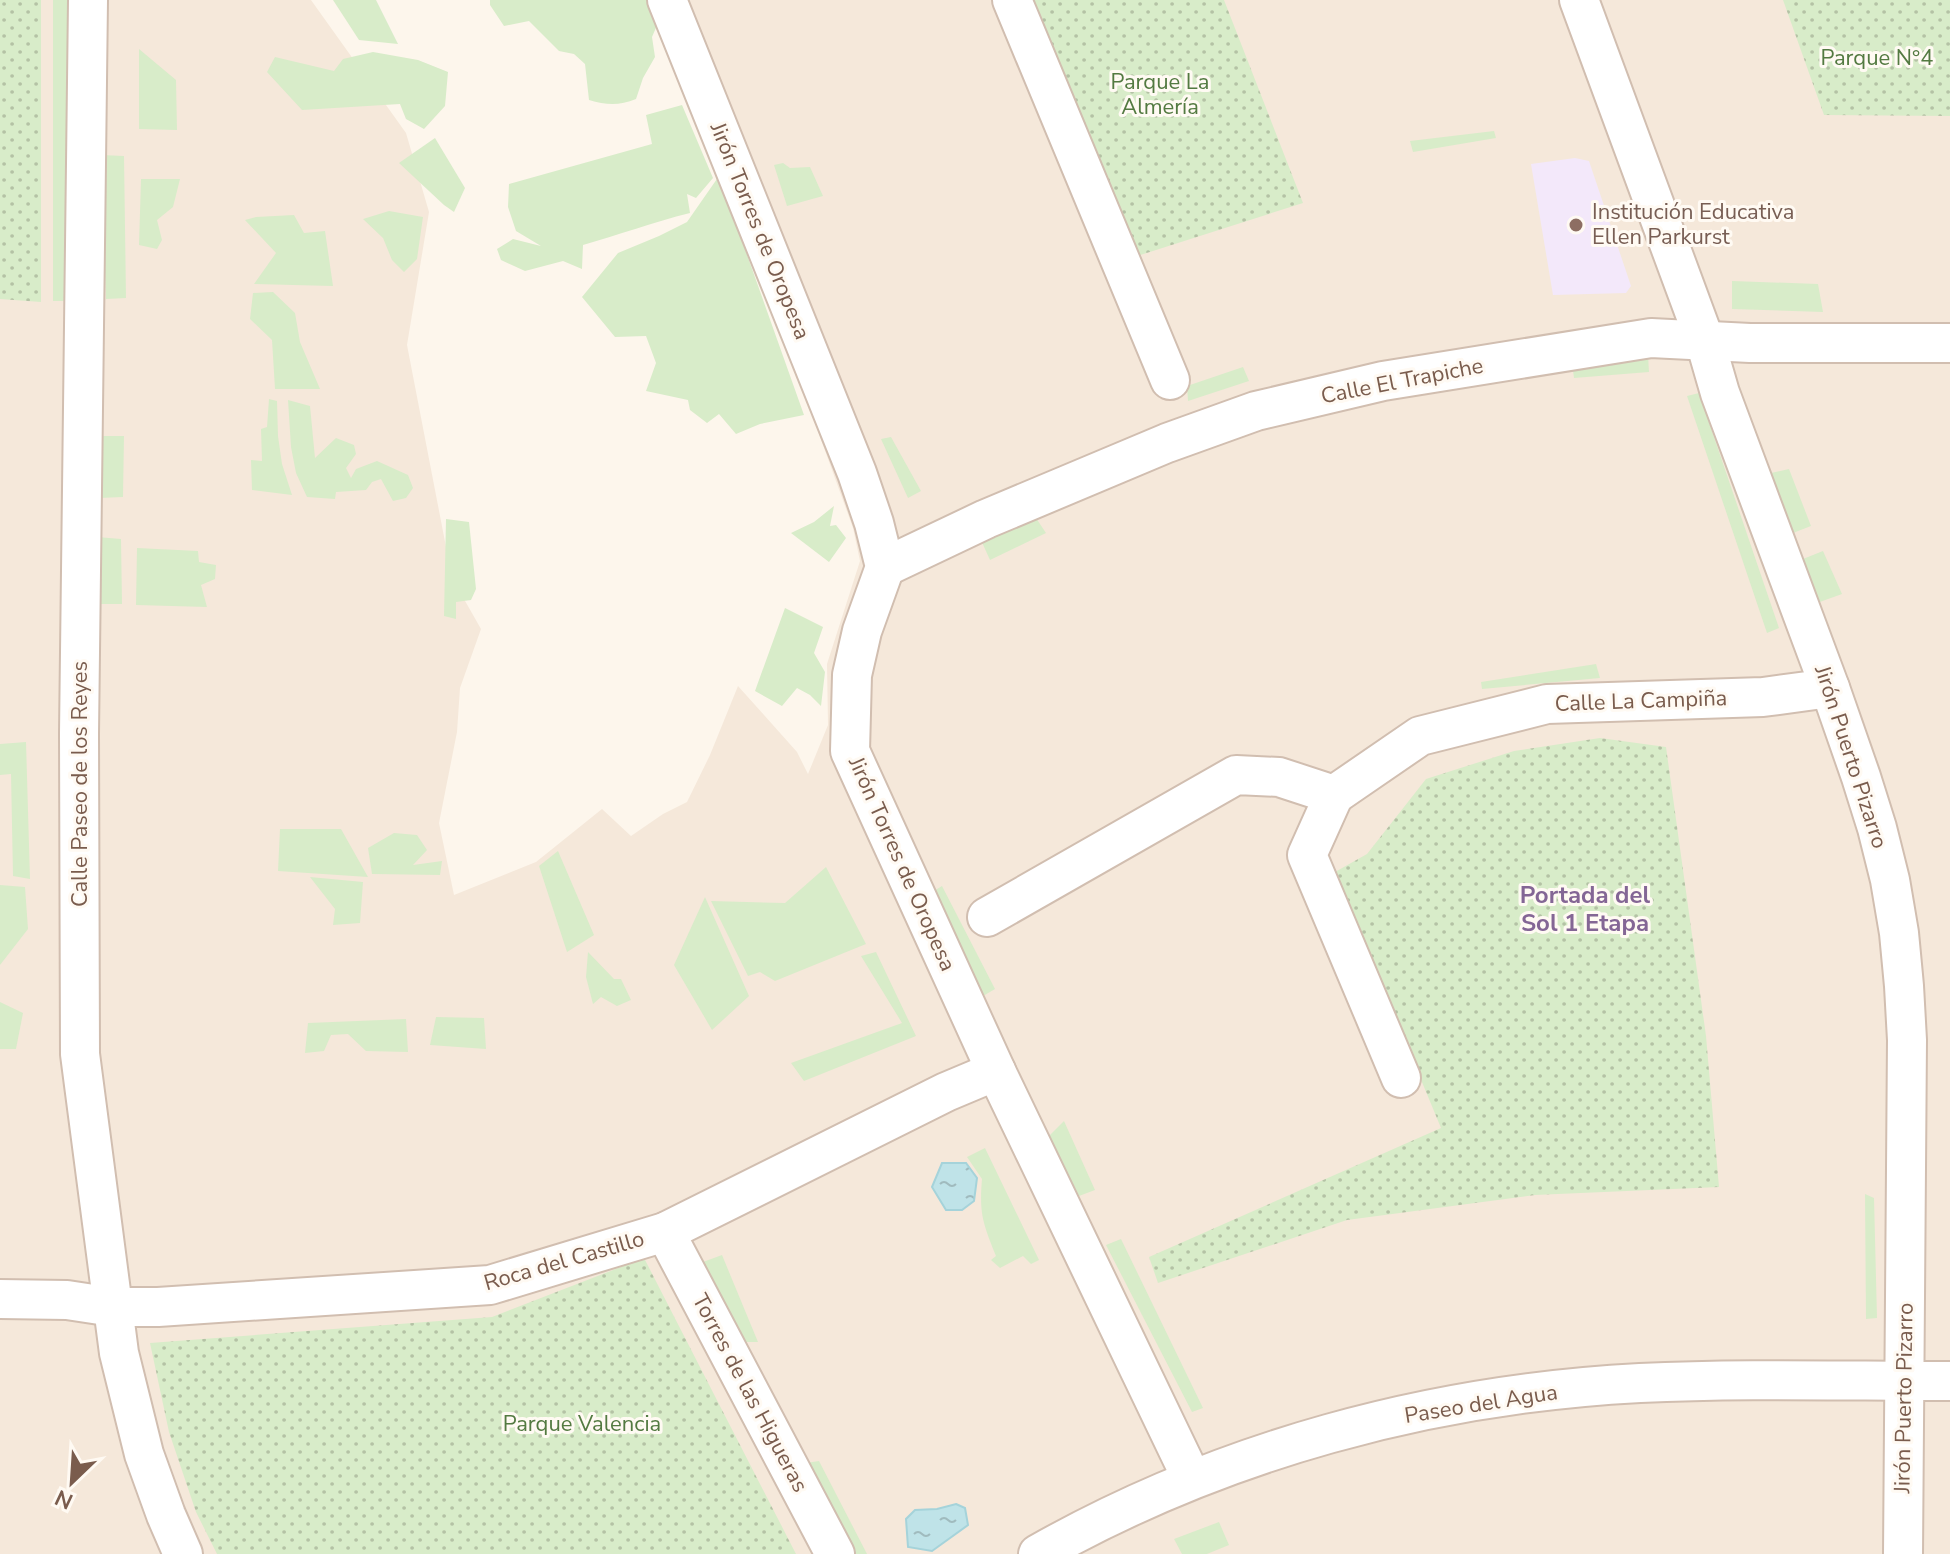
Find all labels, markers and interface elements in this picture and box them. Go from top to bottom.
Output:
park label: Parque N°4 [1821,43,1933,73]
park label: Parque La Almería [1111,67,1209,122]
street label: Jirón Torres de Oropesa [702,117,817,344]
place label: Institución Educativa Ellen Parkurst [1592,197,1794,252]
marker: Institución Educativa Ellen Parkurst [1567,216,1585,234]
street label: Calle El Trapiche [1318,351,1486,411]
street label: Calle Paseo de los Reyes [65,661,95,907]
street label: Jirón Puerto Pizarro [1807,661,1895,852]
street label: Calle La Campiña [1554,683,1728,719]
street label: Jirón Torres de Oropesa [841,751,963,976]
district label: Portada del Sol 1 Etapa [1520,879,1651,939]
street label: Roca del Castillo [480,1224,648,1298]
street label: Torres de las Higueras [685,1289,815,1497]
street label: Jirón Puerto Pizarro [1887,1302,1921,1495]
street label: Paseo del Agua [1402,1377,1560,1431]
park label: Parque Valencia [503,1409,661,1439]
north arrow [32,1442,112,1522]
text: N [50,1482,78,1516]

